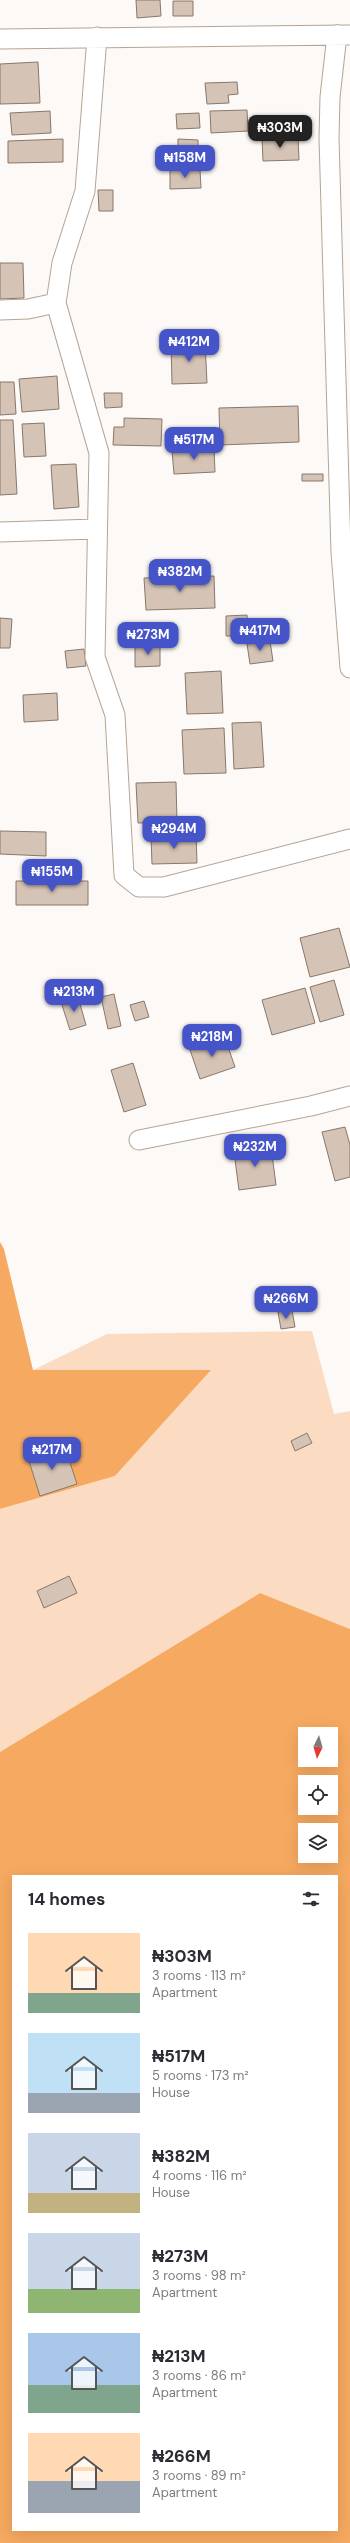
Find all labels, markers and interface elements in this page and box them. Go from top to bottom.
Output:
pin: ₦303M [252,115,308,149]
text: ₦303M [257,119,303,136]
pin: ₦158M [157,145,213,179]
text: ₦158M [164,149,206,166]
pin: ₦412M [161,329,217,363]
text: ₦412M [168,333,210,350]
pin: ₦517M [166,427,222,461]
text: ₦517M [174,431,214,448]
pin: ₦382M [152,559,208,593]
text: ₦382M [158,563,202,580]
pin: ₦417M [232,618,288,652]
pin: ₦273M [120,622,176,656]
text: ₦417M [239,622,281,639]
text: ₦273M [127,626,170,643]
pin: ₦294M [146,816,202,850]
text: ₦294M [151,820,197,837]
pin: ₦155M [24,859,80,893]
text: ₦155M [31,863,73,880]
pin: ₦213M [46,979,102,1013]
text: ₦213M [54,983,94,1000]
pin: ₦218M [184,1024,240,1058]
text: ₦218M [191,1028,233,1045]
pin: ₦232M [227,1134,283,1168]
text: ₦232M [233,1138,277,1155]
pin: ₦266M [258,1286,314,1320]
text: ₦266M [264,1290,308,1307]
pin: ₦217M [24,1437,80,1471]
text: ₦217M [32,1441,72,1458]
north arrow [298,1727,338,1767]
map controls [298,1727,338,1863]
button: locate [298,1775,338,1815]
button: layers [298,1823,338,1863]
text: 14 homes [28,1888,105,1910]
icon: filters [300,1888,322,1910]
text: ₦303M [152,1945,212,1967]
icon: home [60,1949,108,1997]
text: 3 rooms · 113 m² [152,1967,246,1984]
text: Apartment [152,1984,217,2001]
text: ₦517M [152,2045,205,2067]
icon: home [60,2049,108,2097]
text: 5 rooms · 173 m² [152,2067,249,2084]
text: House [152,2084,190,2101]
text: ₦382M [152,2145,210,2167]
icon: home [60,2149,108,2197]
text: 4 rooms · 116 m² [152,2167,247,2184]
text: House [152,2184,190,2201]
text: ₦273M [152,2245,208,2267]
icon: home [60,2249,108,2297]
text: 3 rooms · 98 m² [152,2267,246,2284]
text: Apartment [152,2284,217,2301]
text: ₦213M [152,2345,206,2367]
icon: home [60,2349,108,2397]
text: 3 rooms · 86 m² [152,2367,246,2384]
text: Apartment [152,2384,217,2401]
text: ₦266M [152,2445,211,2467]
icon: home [60,2449,108,2497]
text: 3 rooms · 89 m² [152,2467,246,2484]
text: Apartment [152,2484,217,2501]

